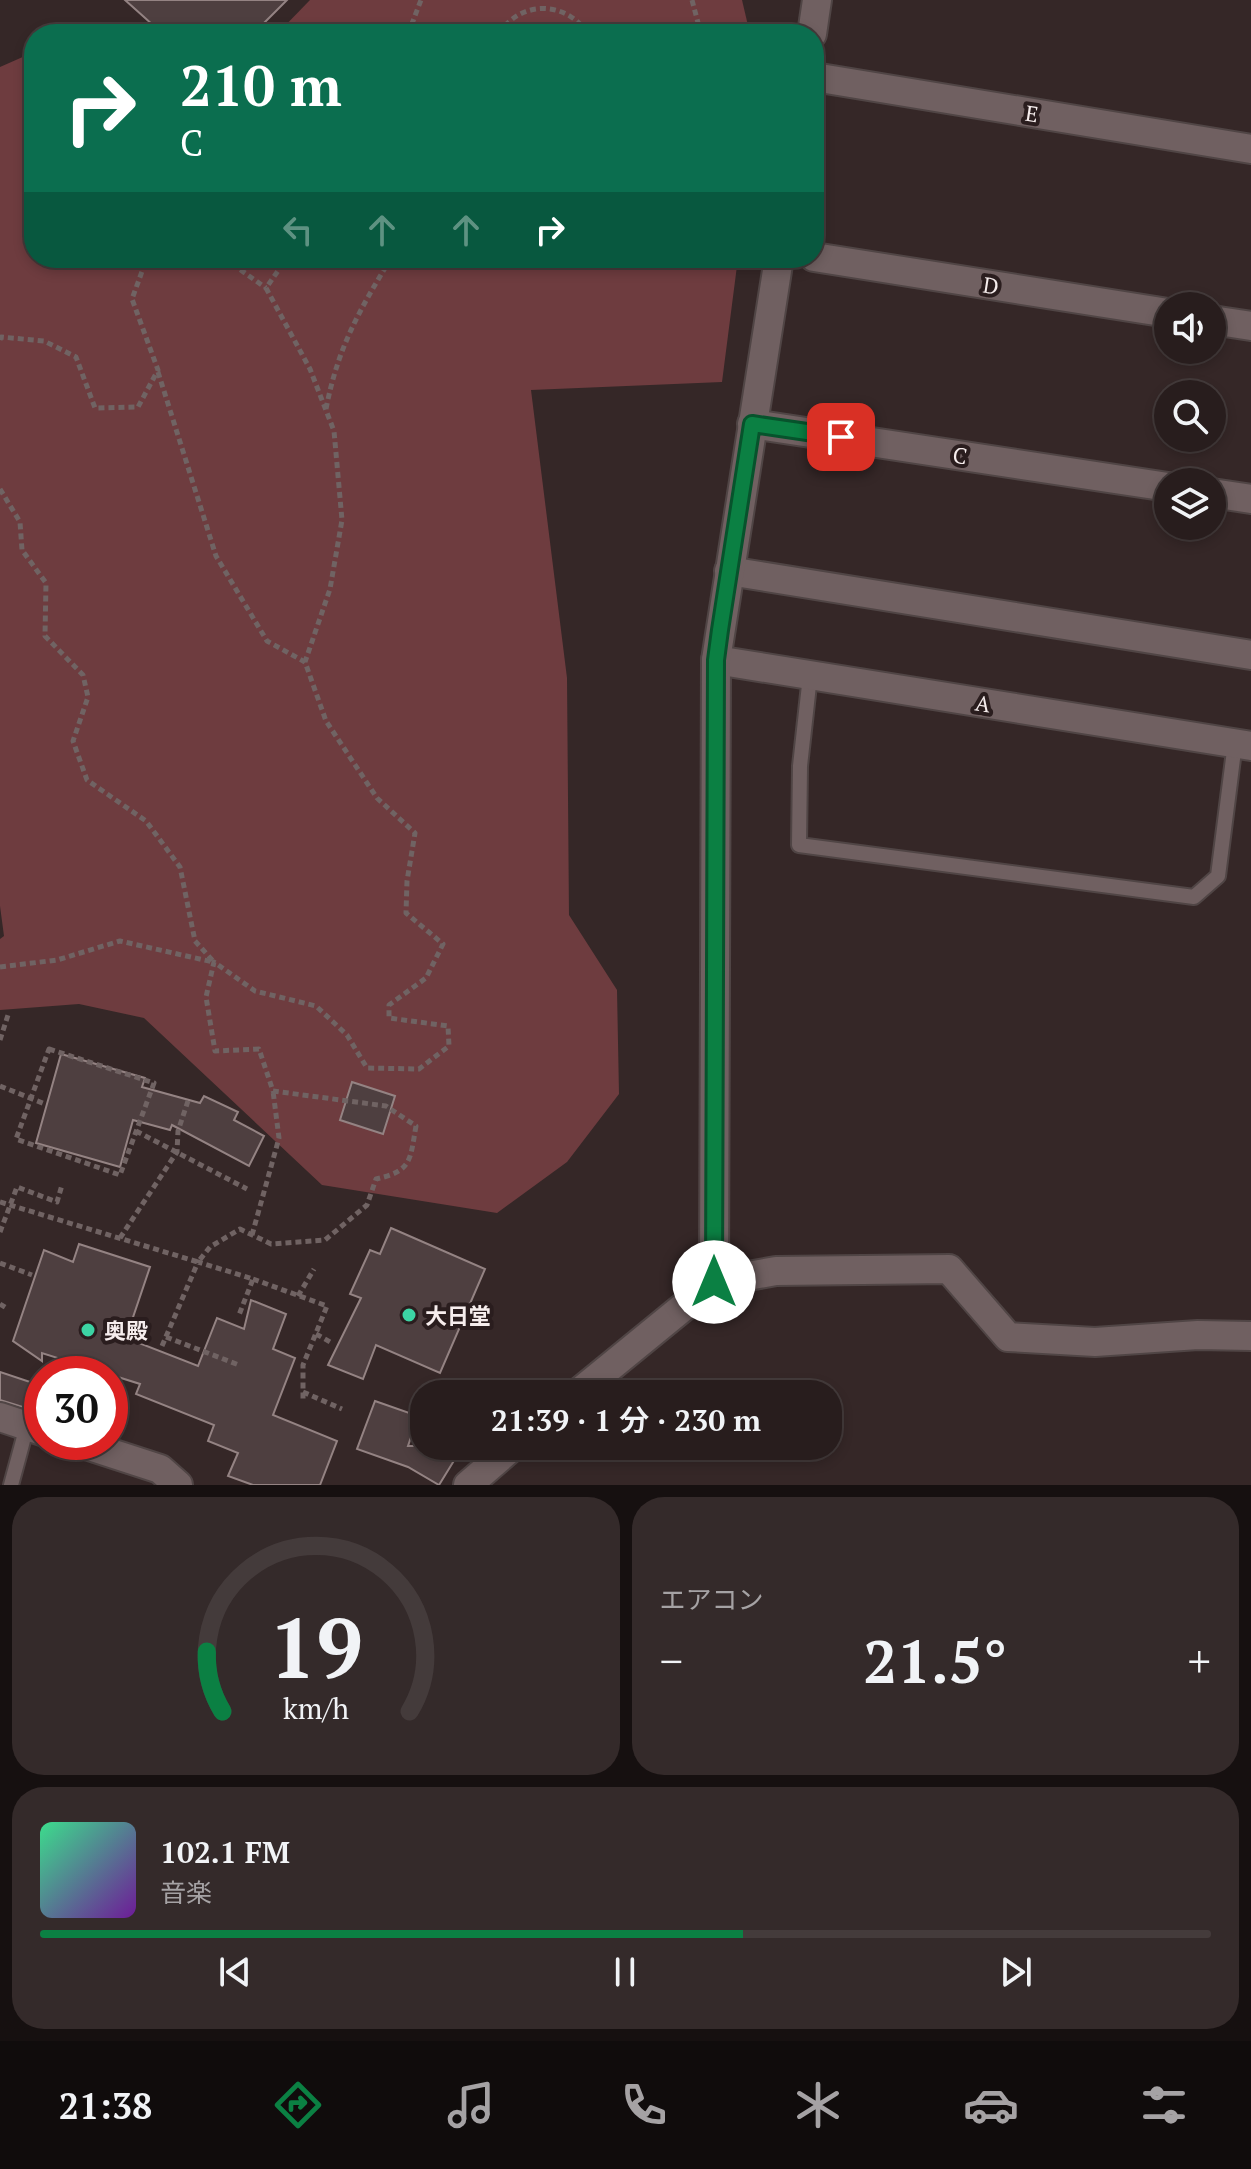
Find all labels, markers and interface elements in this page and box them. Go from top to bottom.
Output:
text: 210 m [180,48,342,122]
icon: right [48,56,152,160]
street label: E [1023,98,1041,128]
text: C [180,119,203,166]
icon: left [276,208,320,252]
icon: ahead [360,208,404,252]
icon: ahead [444,208,488,252]
icon: right [528,208,572,252]
street label: D [981,269,1001,301]
map controls [1154,292,1226,540]
button: sound [1154,292,1226,364]
button: search [1154,380,1226,452]
pin [807,403,875,471]
icon: arrive [819,415,863,459]
street label: C [951,440,969,470]
button: layers [1154,468,1226,540]
street label: A [973,688,994,719]
position arrow [672,1240,756,1324]
place label: 大日堂 [425,1301,491,1330]
marker: 大日堂 [400,1306,418,1324]
place label: 奥殿 [104,1316,148,1345]
marker: 奥殿 [79,1321,97,1339]
speed limit sign: 30 [24,1356,128,1460]
text: 21:39 · 1 分 · 230 m [491,1400,761,1440]
text: エアコン [660,1582,764,1616]
text: 19 [269,1592,363,1702]
text: 21.5° [863,1621,1007,1700]
text: − [660,1631,683,1690]
text: + [1188,1631,1211,1690]
text: km/h [283,1689,349,1727]
text: 102.1 FM [160,1832,290,1872]
text: 音楽 [160,1875,212,1909]
icon: previous [213,1950,257,1994]
icon: pause [603,1950,647,1994]
icon: next [994,1950,1038,1994]
icon: directions [270,2077,326,2133]
icon: music [443,2077,499,2133]
icon: phone [616,2077,672,2133]
icon: climate [790,2077,846,2133]
icon: car [963,2077,1019,2133]
icon: filters [1136,2077,1192,2133]
text: 21:38 [59,2082,152,2129]

